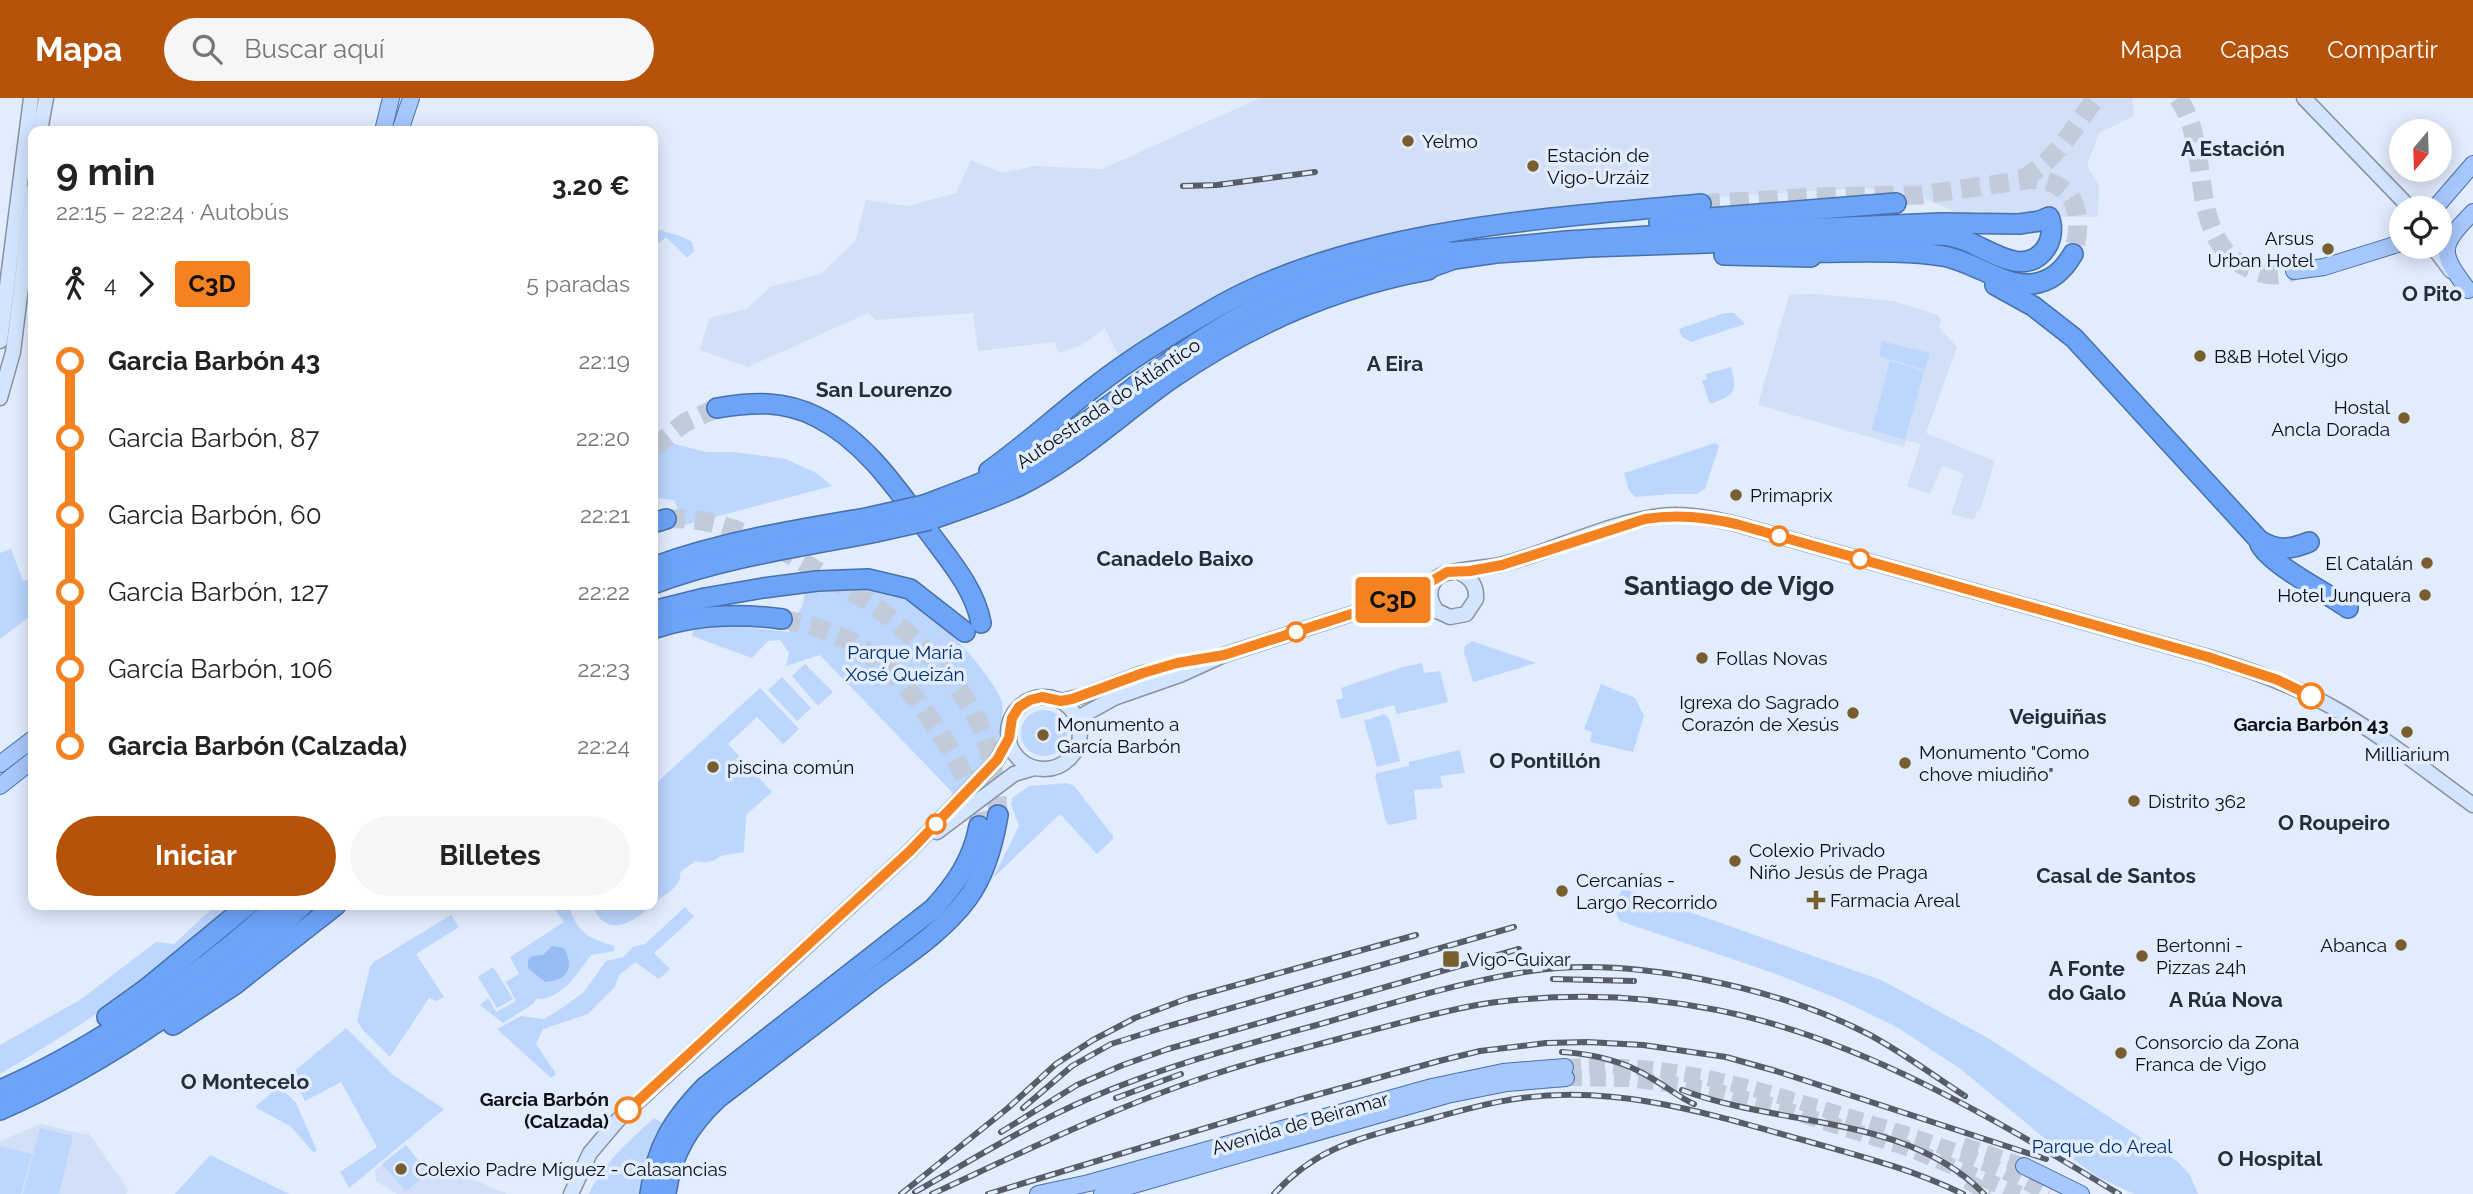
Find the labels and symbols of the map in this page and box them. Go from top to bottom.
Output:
north arrow [2389,119,2452,182]
place label: Yelmo [1422,130,1478,152]
marker: Yelmo [1400,133,1416,149]
district label: A Estación [2181,136,2285,161]
place label: Estación de Vigo-Urzáiz [1547,144,1649,188]
marker: Estación de Vigo-Urzáiz [1525,158,1541,174]
place label: Arsus Urban Hotel [2208,227,2315,271]
marker: Arsus Urban Hotel [2320,241,2336,257]
district label: O Pito [2402,281,2462,306]
street label: Autoestrada do Atlántico [1012,333,1204,473]
place label: B&B Hotel Vigo [2214,345,2348,367]
marker: B&B Hotel Vigo [2192,348,2208,364]
district label: A Eira [1367,351,1423,376]
district label: San Lourenzo [816,377,953,402]
place label: Hostal Ancla Dorada [2271,396,2391,440]
marker: Hostal Ancla Dorada [2396,410,2412,426]
place label: Primaprix [1750,484,1833,506]
marker: Primaprix [1728,487,1744,503]
unlabelled marker [1769,526,1789,546]
district label: Canadelo Baixo [1097,546,1254,571]
unlabelled marker [1850,549,1870,569]
place label: El Catalán [2325,552,2413,574]
marker: El Catalán [2419,555,2435,571]
district label: Santiago de Vigo [1624,571,1834,601]
line badge: C3D [1353,577,1433,623]
place label: Hotel Junquera [2277,584,2411,606]
marker: Hotel Junquera [2417,587,2433,603]
unlabelled marker [1286,622,1306,642]
park label: Parque María Xosé Queizán [845,641,965,685]
place label: Follas Novas [1716,647,1827,669]
marker: Follas Novas [1694,650,1710,666]
marker: Garcia Barbón 43 [2298,683,2324,709]
place label: Igrexa do Sagrado Corazón de Xesús [1679,691,1839,735]
district label: Veiguiñas [2009,704,2107,729]
marker: Igrexa do Sagrado Corazón de Xesús [1845,705,1861,721]
place label: Monumento a García Barbón [1057,713,1181,757]
place label: Garcia Barbón 43 [2233,713,2389,735]
marker: Milliarium [2399,724,2415,740]
marker: Monumento a García Barbón [1035,727,1051,743]
place label: Monumento "Como chove miudiño" [1919,741,2089,785]
place label: Milliarium [2364,743,2450,765]
district label: O Pontillón [1489,748,1601,773]
marker: Monumento "Como chove miudiño" [1897,755,1913,771]
place label: piscina común [727,756,854,778]
marker: piscina común [705,759,721,775]
place label: Distrito 362 [2148,790,2246,812]
marker: Distrito 362 [2126,793,2142,809]
district label: O Roupeiro [2278,810,2390,835]
unlabelled marker [926,814,946,834]
place label: Colexio Privado Niño Jesús de Praga [1749,839,1928,883]
marker: Colexio Privado Niño Jesús de Praga [1727,853,1743,869]
district label: Casal de Santos [2036,863,2196,888]
place label: Cercanías - Largo Recorrido [1576,869,1717,913]
marker: Cercanías - Largo Recorrido [1554,883,1570,899]
place label: Farmacia Areal [1830,889,1961,911]
marker: Farmacia Areal [1808,892,1824,908]
place label: Bertonni - Pizzas 24h [2156,934,2246,978]
place label: Abanca [2320,934,2387,956]
marker: Abanca [2393,937,2409,953]
place label: Vigo-Guixar [1467,948,1571,970]
marker: Bertonni - Pizzas 24h [2134,948,2150,964]
marker: Vigo-Guixar [1441,949,1461,969]
district label: A Fonte do Galo [2048,956,2126,1005]
district label: A Rúa Nova [2169,987,2283,1012]
place label: Consorcio da Zona Franca de Vigo [2135,1031,2299,1075]
marker: Consorcio da Zona Franca de Vigo [2113,1045,2129,1061]
district label: O Montecelo [181,1069,309,1094]
street label: Avenida de Beiramar [1209,1087,1391,1159]
place label: Garcia Barbón (Calzada) [480,1088,609,1132]
marker: Garcia Barbón (Calzada) [615,1097,641,1123]
park label: Parque do Areal [2032,1135,2173,1157]
district label: O Hospital [2218,1146,2323,1171]
place label: Colexio Padre Míguez - Calasancias [415,1158,727,1180]
marker: Colexio Padre Míguez - Calasancias [393,1161,409,1177]

